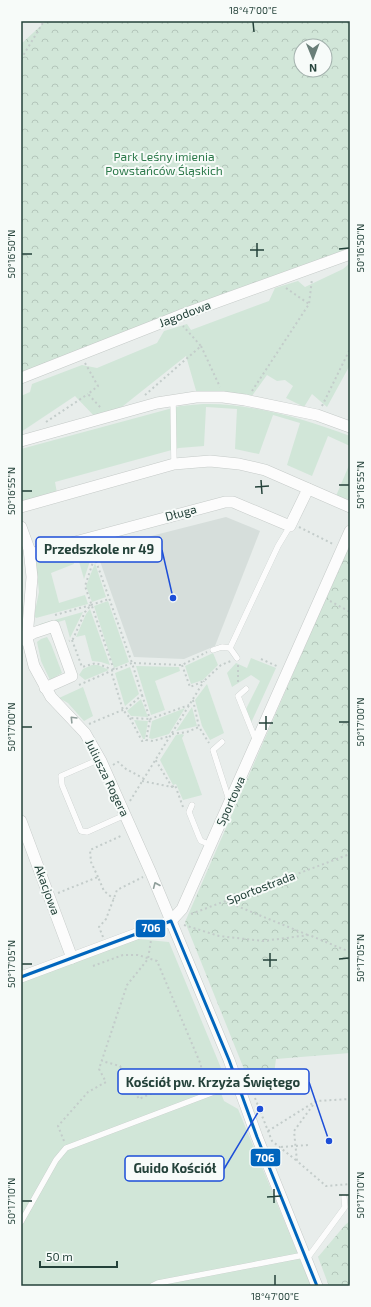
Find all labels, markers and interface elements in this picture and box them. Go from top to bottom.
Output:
text: 18°47'00"E [229,4,278,16]
north arrow [293,38,333,78]
text: N [309,62,317,75]
park label: Park Leśny imienia Powstańców Śląskich [105,149,223,177]
text: 50°16'50"N [354,224,366,272]
text: 50°16'50"N [5,230,17,278]
street label: Jagodowa [157,297,212,329]
text: 50°16'55"N [354,461,366,509]
text: 50°16'55"N [5,467,17,515]
street label: Długa [163,501,198,523]
callout: Przedszkole nr 49 [36,537,162,562]
text: Przedszkole nr 49 [44,541,154,557]
text: 50°17'00"N [354,698,366,746]
text: 50°17'00"N [5,703,17,751]
one-way arrow [70,716,78,724]
street label: Juliusza Rogera [83,737,133,819]
street label: Sportowa [213,773,247,828]
street label: Akacjowa [31,863,63,917]
street label: Sportostrada [224,868,297,907]
one-way arrow [153,881,161,889]
line badge: 706 [135,919,166,938]
text: 706 [141,921,161,934]
text: 50°17'05"N [354,934,366,982]
text: 50°17'05"N [5,940,17,988]
callout: Kościół pw. Krzyża Świętego [118,1069,309,1094]
text: Kościół pw. Krzyża Świętego [126,1073,301,1090]
line badge: 706 [250,1148,281,1167]
text: 706 [255,1151,275,1164]
callout: Guido Kościół [125,1156,224,1181]
text: Guido Kościół [133,1160,217,1176]
text: 50°17'10"N [354,1172,366,1218]
text: 50°17'10"N [5,1178,17,1224]
scale bar [40,1243,117,1269]
text: 50 m [46,1249,73,1263]
text: 18°47'00"E [251,1290,300,1302]

